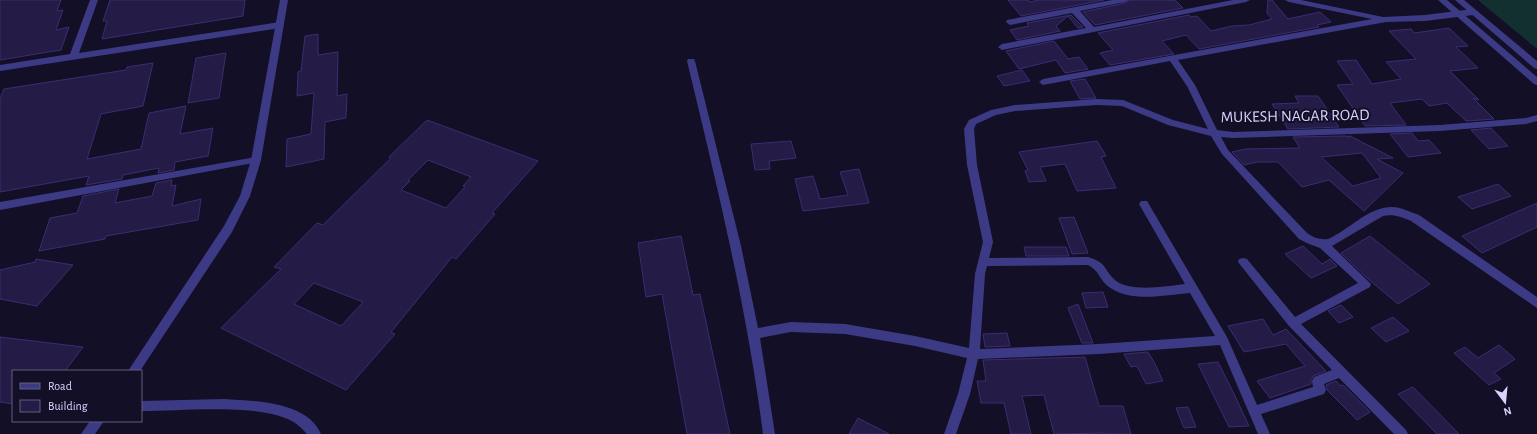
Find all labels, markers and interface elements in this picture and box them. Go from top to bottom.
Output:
street label: MUKESH NAGAR ROAD [1220,107,1370,125]
legend [12,370,142,422]
text: Road [48,380,72,392]
north arrow [1485,382,1525,422]
text: Building [48,400,88,412]
text: N [1502,405,1513,417]

